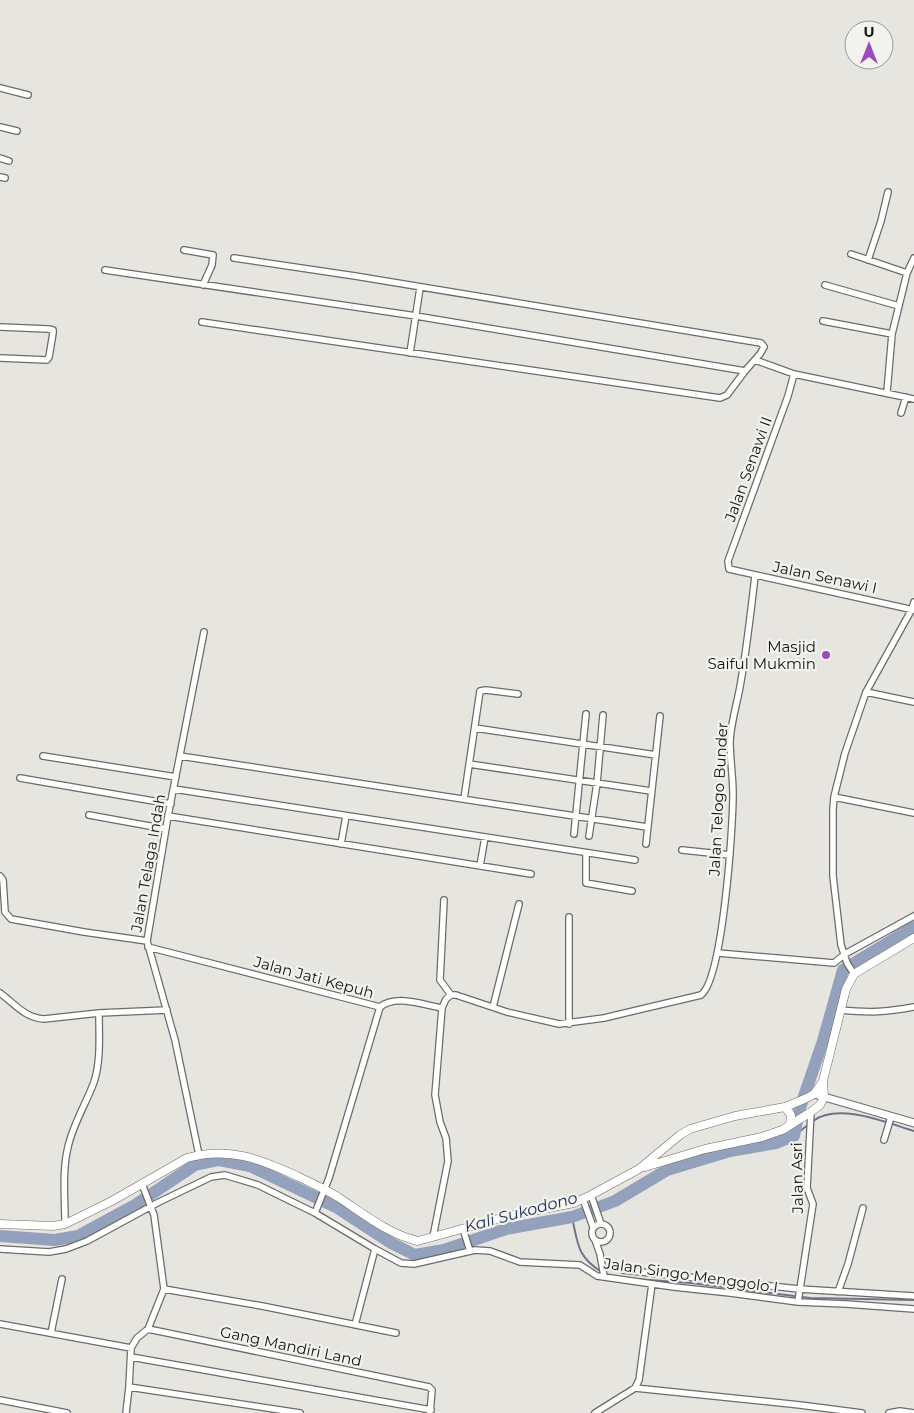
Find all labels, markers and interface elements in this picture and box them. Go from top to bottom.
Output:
north arrow [844,20,894,70]
text: U [863,23,875,41]
street label: Jalan Senawi II [720,414,776,525]
street label: Jalan Senawi I [770,556,879,597]
place label: Masjid Saiful Mukmin [707,637,816,673]
marker: Masjid Saiful Mukmin [820,649,832,661]
street label: Jalan Telogo Bunder [704,722,732,877]
street label: Jalan Telaga Indah [126,792,170,935]
street label: Jalan Jati Kepuh [251,952,376,1002]
street label: Jalan Asri [787,1142,807,1215]
water label: Kali Sukodono [462,1188,580,1236]
street label: Jalan Singo Menggolo I [602,1253,779,1297]
street label: Gang Mandiri Land [219,1322,363,1370]

